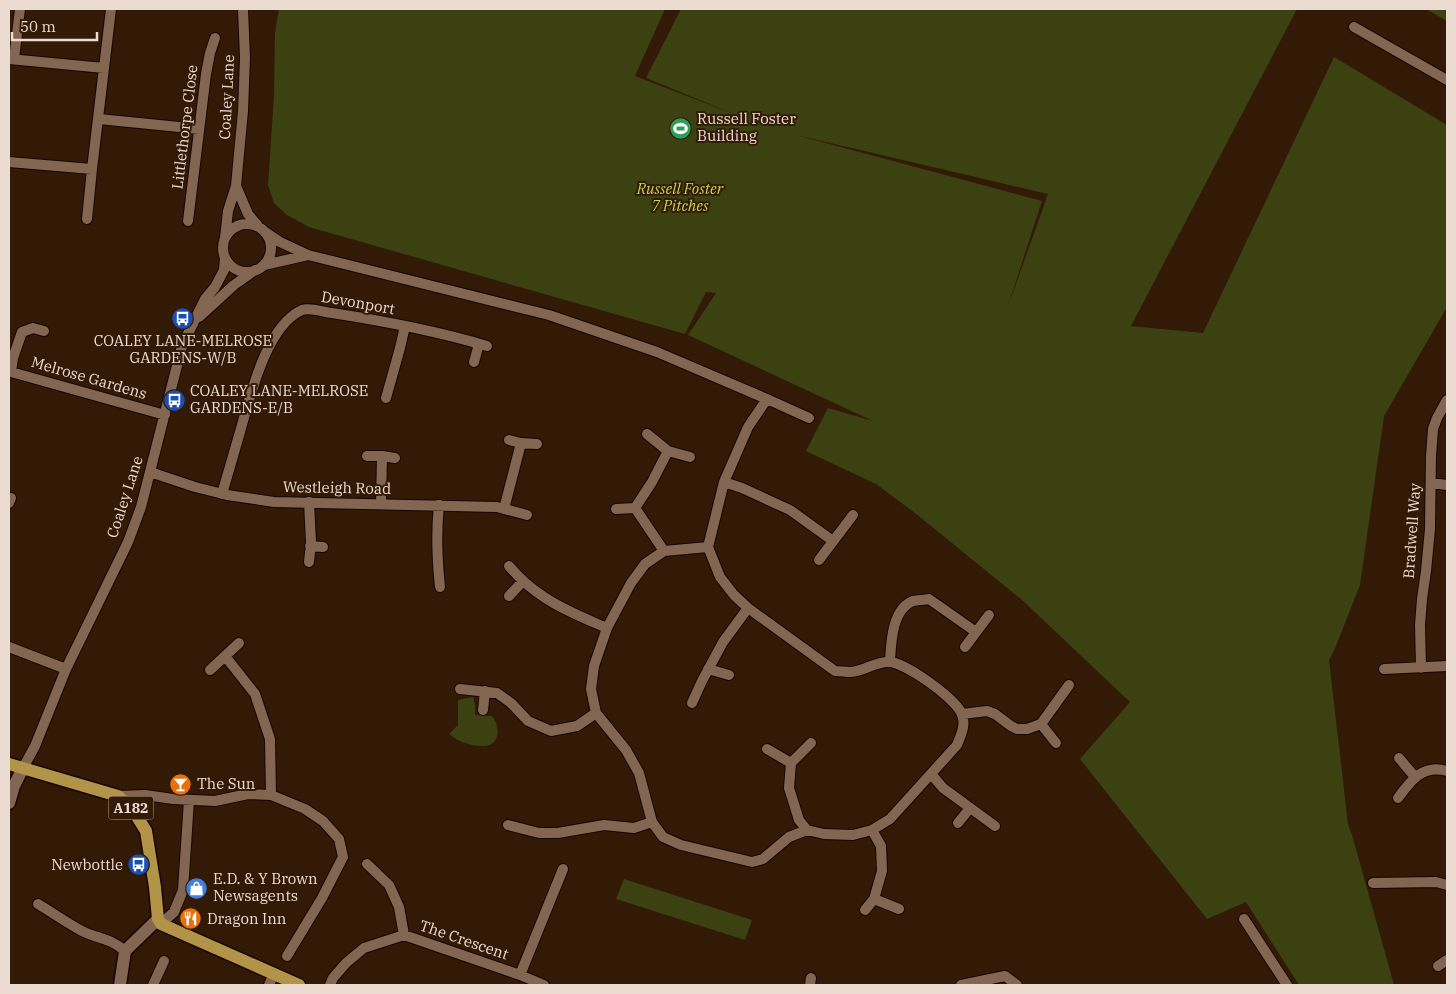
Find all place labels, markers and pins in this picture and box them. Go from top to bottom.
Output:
place label: Russell Foster Building [697,109,796,145]
sports icon: Russell Foster Building [669,116,693,140]
bus stop icon: COALEY LANE-MELROSE GARDENS-W/B [171,306,195,330]
place label: COALEY LANE-MELROSE GARDENS-W/B [94,331,272,367]
place label: COALEY LANE-MELROSE GARDENS-E/B [190,381,368,417]
bus stop icon: COALEY LANE-MELROSE GARDENS-E/B [162,388,186,412]
bar icon: The Sun [169,772,193,796]
place label: The Sun [197,774,256,793]
bus stop icon: Newbottle [127,853,151,877]
place label: Newbottle [51,855,123,874]
place label: E.D. & Y Brown Newsagents [213,869,318,905]
shop icon: E.D. & Y Brown Newsagents [185,876,209,900]
restaurant icon: Dragon Inn [179,907,203,931]
place label: Dragon Inn [207,909,287,928]

